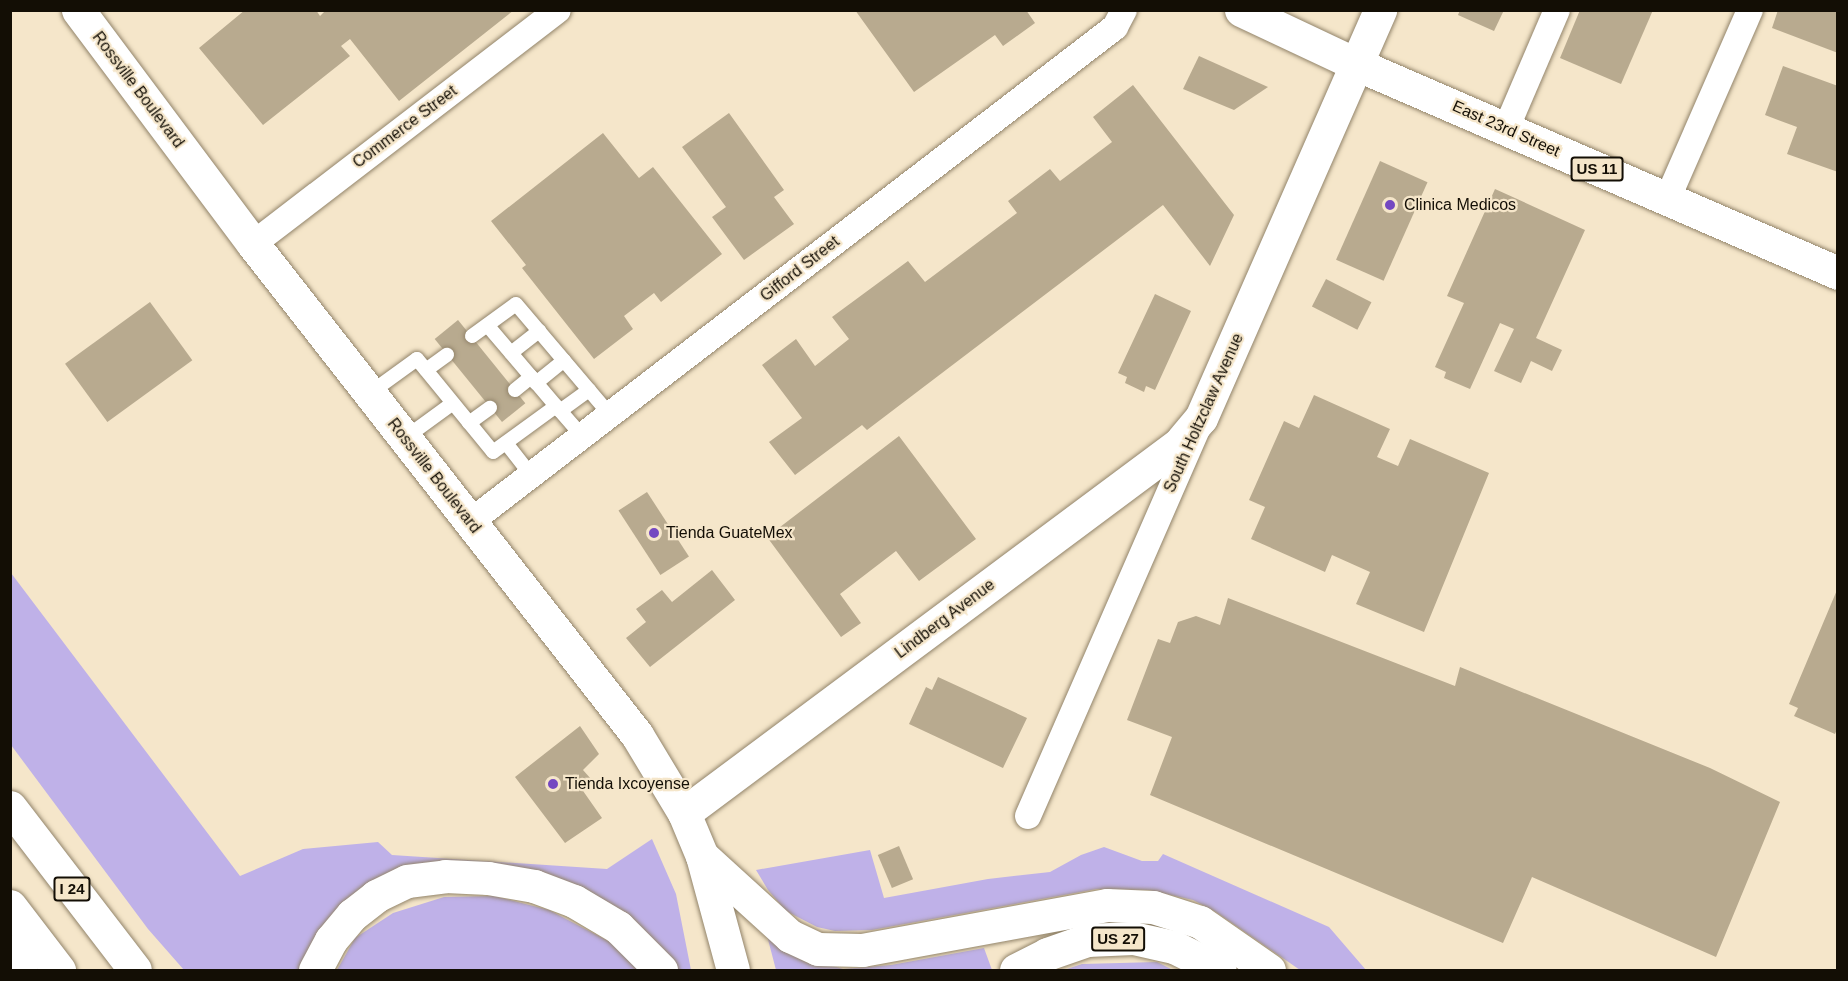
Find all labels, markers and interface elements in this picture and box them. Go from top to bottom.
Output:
street label: Rossville Boulevard [88,28,188,152]
street label: Commerce Street [349,82,461,172]
street label: East 23rd Street [1449,97,1563,161]
road number: US 11 [1570,157,1624,181]
place label: Clinica Medicos [1404,195,1516,215]
marker: Clinica Medicos [1381,196,1399,214]
street label: Gifford Street [757,232,843,306]
street label: South Holtzclaw Avenue [1160,330,1248,496]
street label: Rossville Boulevard [383,415,485,537]
place label: Tienda GuateMex [666,523,793,543]
marker: Tienda GuateMex [647,526,661,540]
street label: Lindberg Avenue [891,575,999,663]
place label: Tienda Ixcoyense [565,774,690,794]
marker: Tienda Ixcoyense [546,777,560,791]
road number: I 24 [52,877,92,901]
road number: US 27 [1091,927,1145,951]

